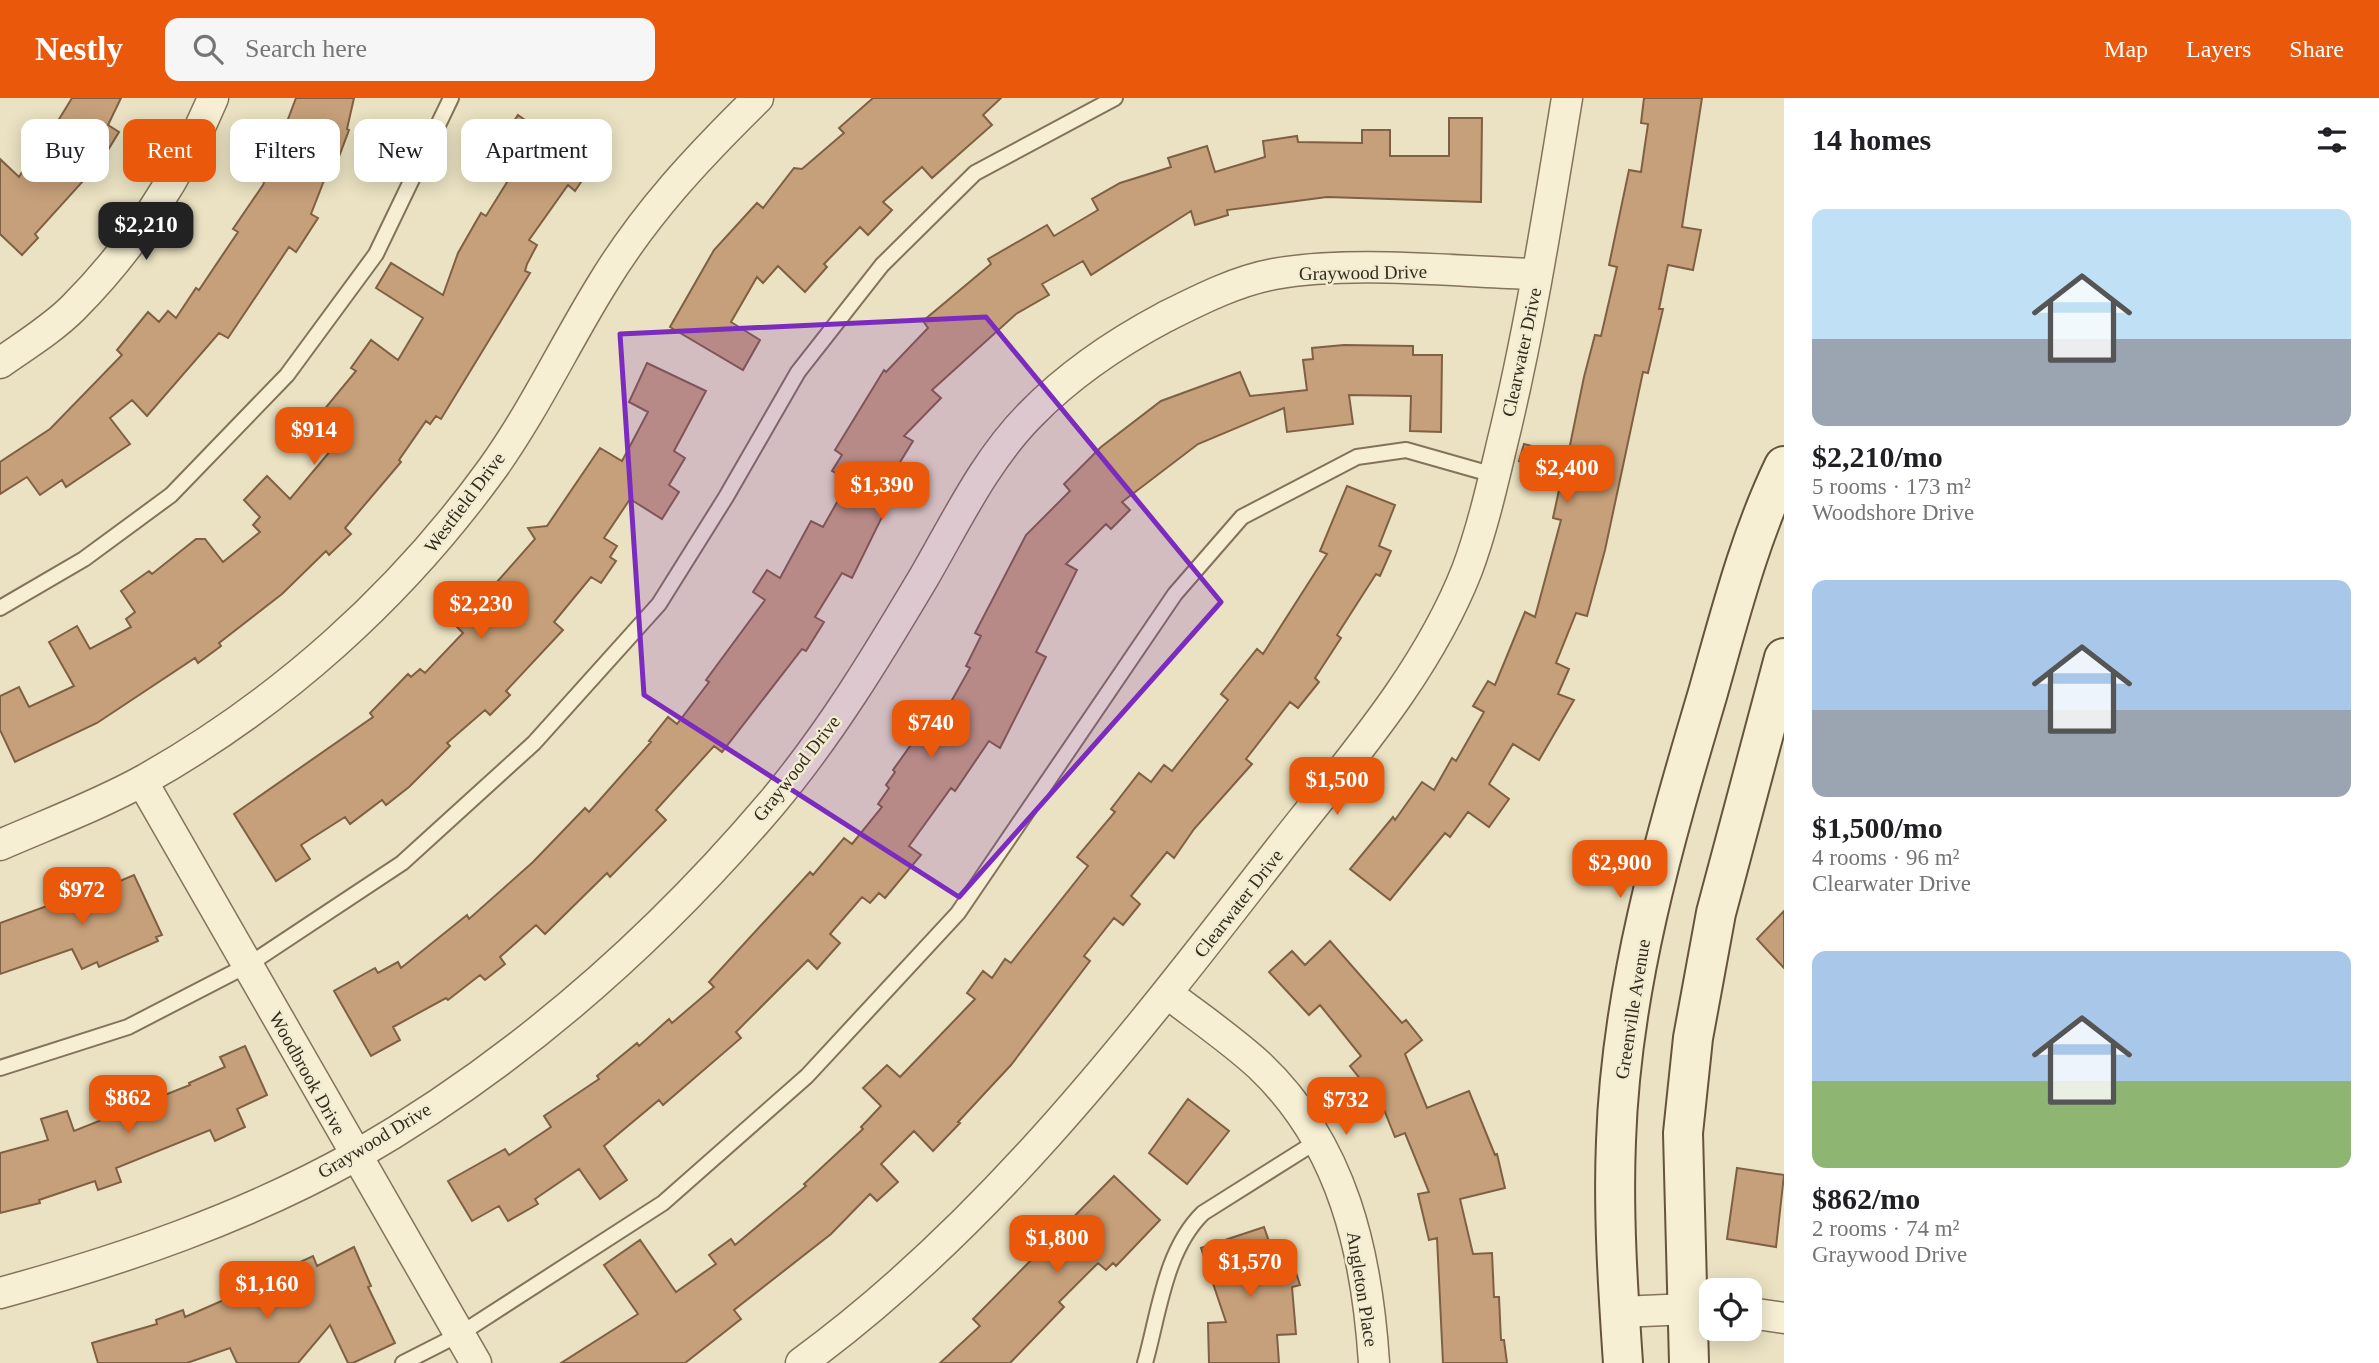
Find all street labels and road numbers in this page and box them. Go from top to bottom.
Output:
street label: Graywood Drive [1299,261,1427,284]
street label: Clearwater Drive [1498,286,1545,419]
street label: Westfield Drive [420,448,509,557]
street label: Graywood Drive [749,711,844,825]
street label: Clearwater Drive [1190,845,1287,962]
street label: Greenville Avenue [1611,938,1654,1081]
street label: Woodbrook Drive [265,1008,350,1138]
street label: Graywood Drive [314,1098,435,1182]
street label: Angleton Place [1343,1230,1382,1348]

